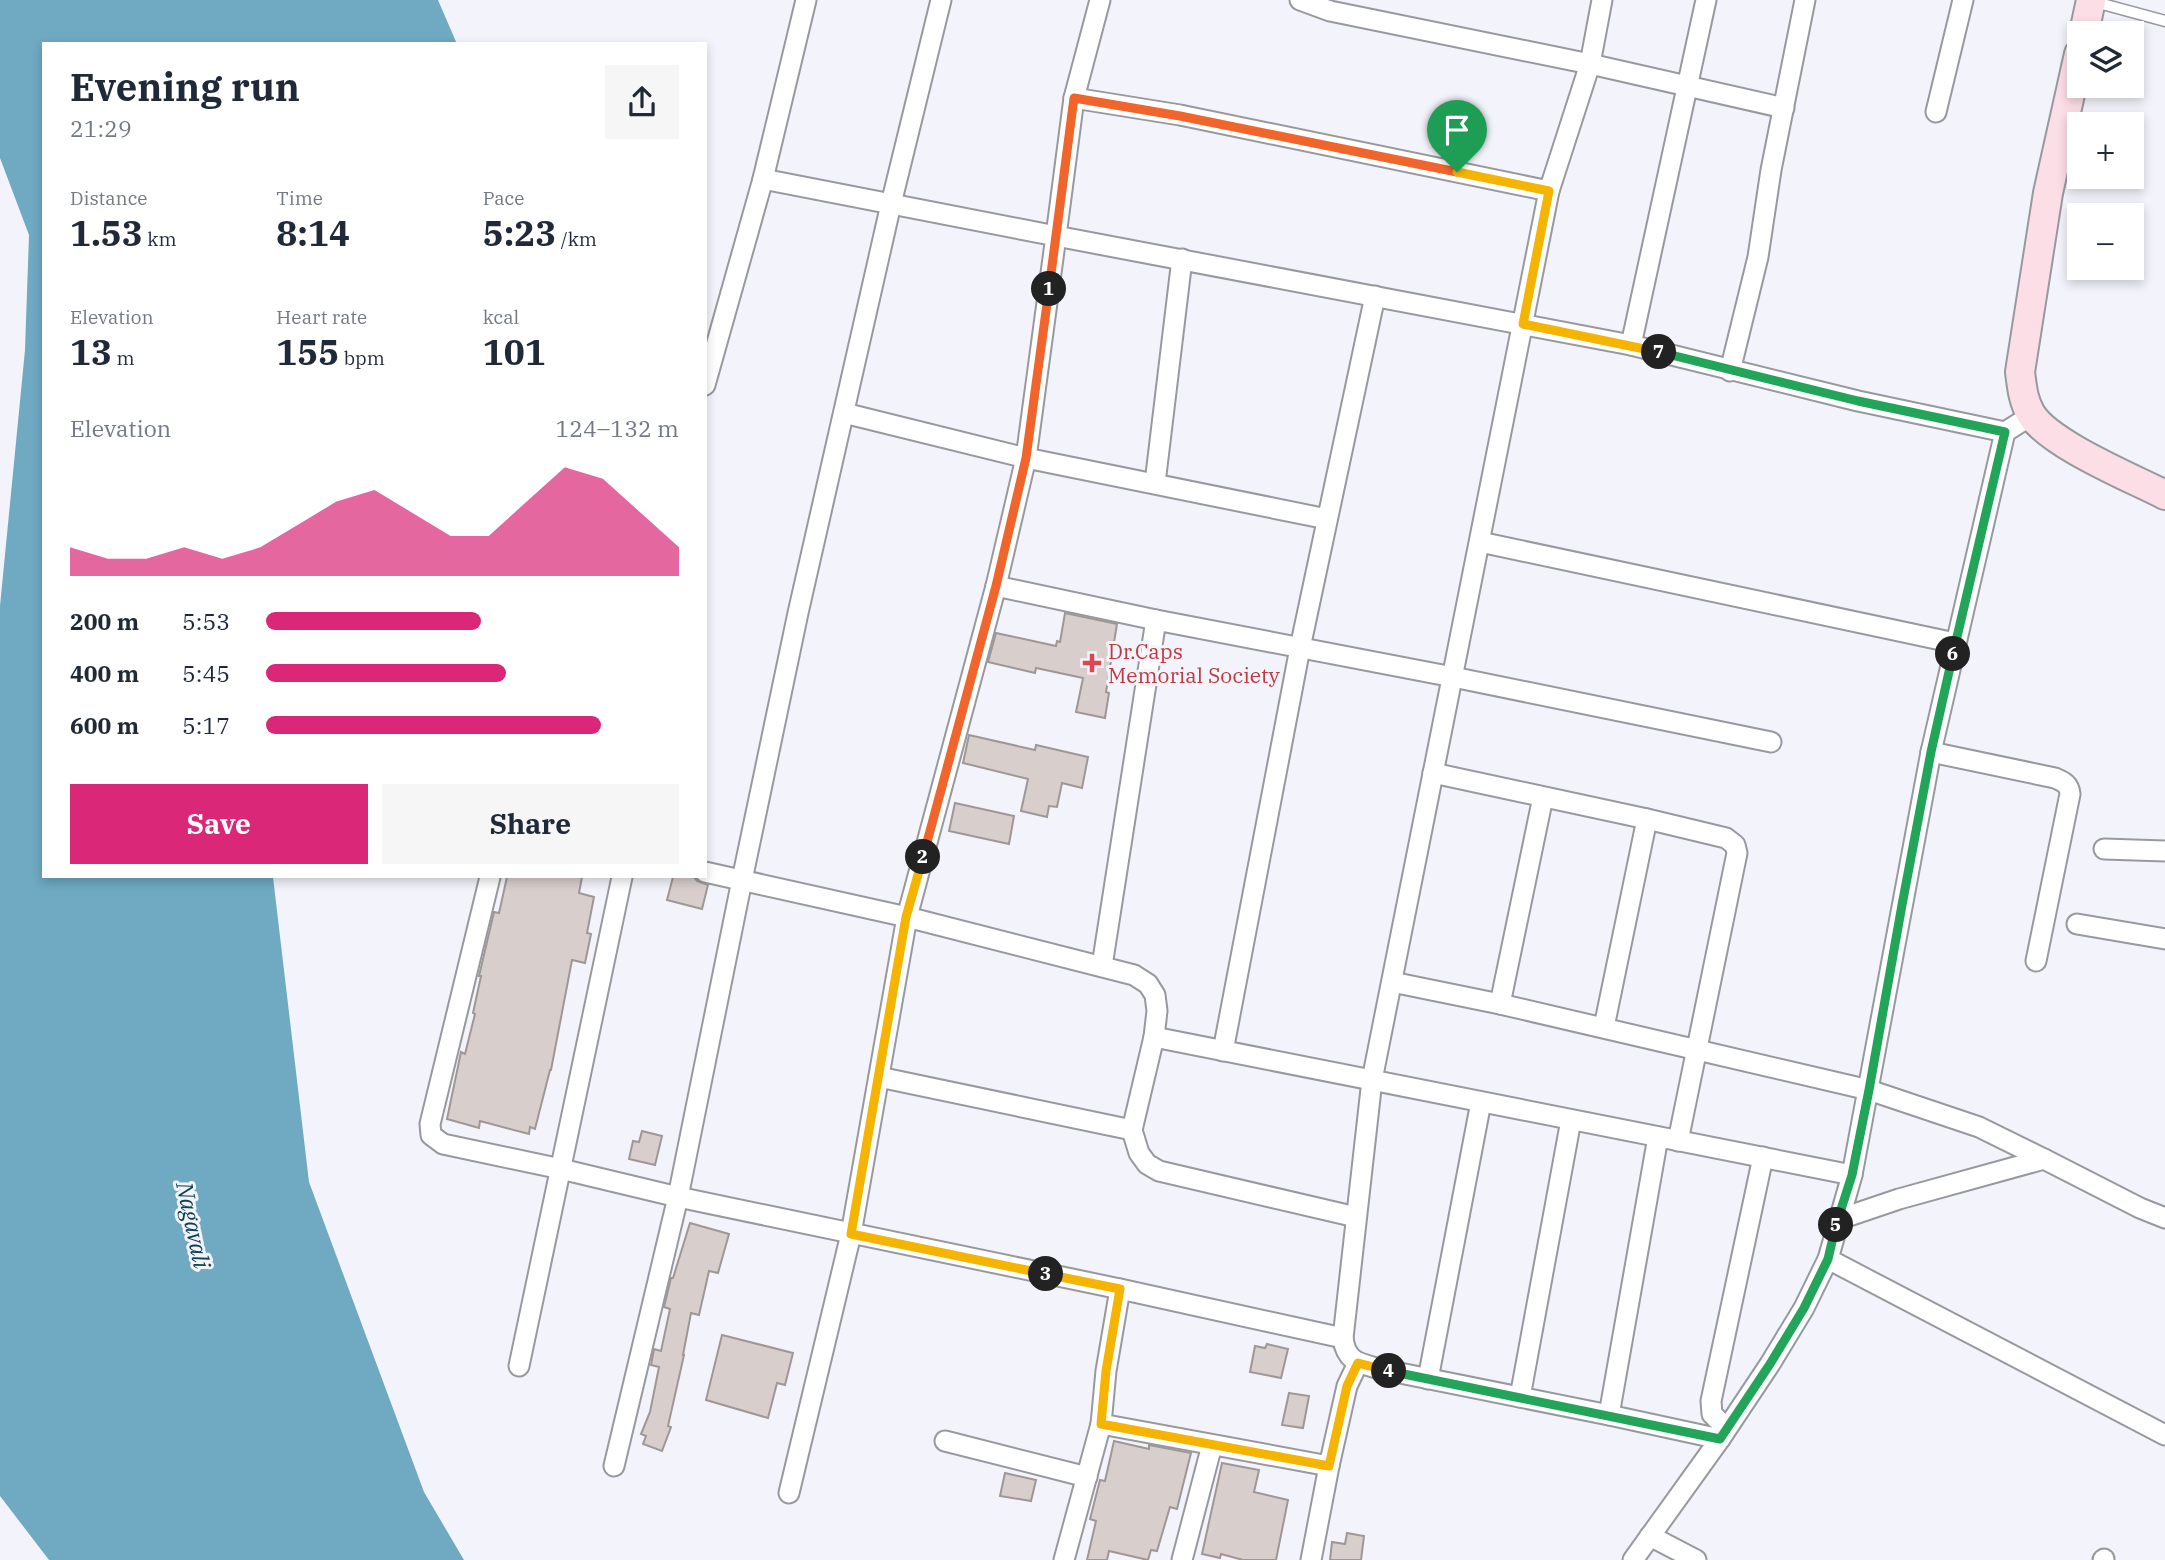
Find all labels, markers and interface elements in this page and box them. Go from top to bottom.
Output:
map controls [2067,21,2144,280]
button: layers [2067,21,2144,98]
text: Evening run [70,62,300,111]
button: share [605,65,679,139]
pin [1427,100,1487,172]
icon: arrive [1438,111,1476,149]
button: + [2067,112,2144,189]
text: 21:29 [70,113,132,143]
text: Distance [70,186,148,210]
text: Time [276,186,323,210]
text: Pace [483,186,524,210]
button: − [2067,203,2144,280]
text: 1.53 [70,210,143,256]
text: 8:14 [276,210,350,256]
text: 5:23 [483,210,556,256]
text: km [143,227,177,251]
text: /km [556,227,597,251]
pin: 1 [1032,272,1066,306]
text: 1 [1043,276,1054,300]
text: Elevation [70,305,154,329]
text: Heart rate [276,305,367,329]
text: kcal [483,305,519,329]
text: 13 [70,329,112,375]
text: 155 [276,329,339,375]
text: 101 [483,329,546,375]
pin: 7 [1642,334,1676,370]
text: 7 [1653,339,1664,363]
text: m [112,346,135,370]
text: bpm [339,346,385,370]
text: Elevation [70,413,171,443]
text: 124–132 m [555,413,679,443]
text: 200 m [70,606,139,636]
text: 5:53 [182,606,230,636]
pin: 6 [1936,636,1970,672]
place label: Dr.Caps Memorial Society [1108,637,1281,689]
text: 6 [1947,641,1958,665]
marker: Dr.Caps Memorial Society [1082,653,1102,673]
text: 400 m [70,658,139,688]
text: 5:45 [182,658,230,688]
text: 600 m [70,710,139,740]
text: 5:17 [182,710,230,740]
button: Save [70,784,368,864]
button: Share [382,784,679,864]
pin: 2 [906,840,940,874]
text: 2 [917,844,928,868]
water label: Nagavali [170,1178,218,1271]
pin: 5 [1818,1208,1854,1242]
text: 5 [1830,1212,1841,1236]
pin: 3 [1028,1256,1064,1292]
text: 3 [1040,1261,1051,1285]
pin: 4 [1372,1354,1406,1388]
text: 4 [1383,1358,1394,1382]

